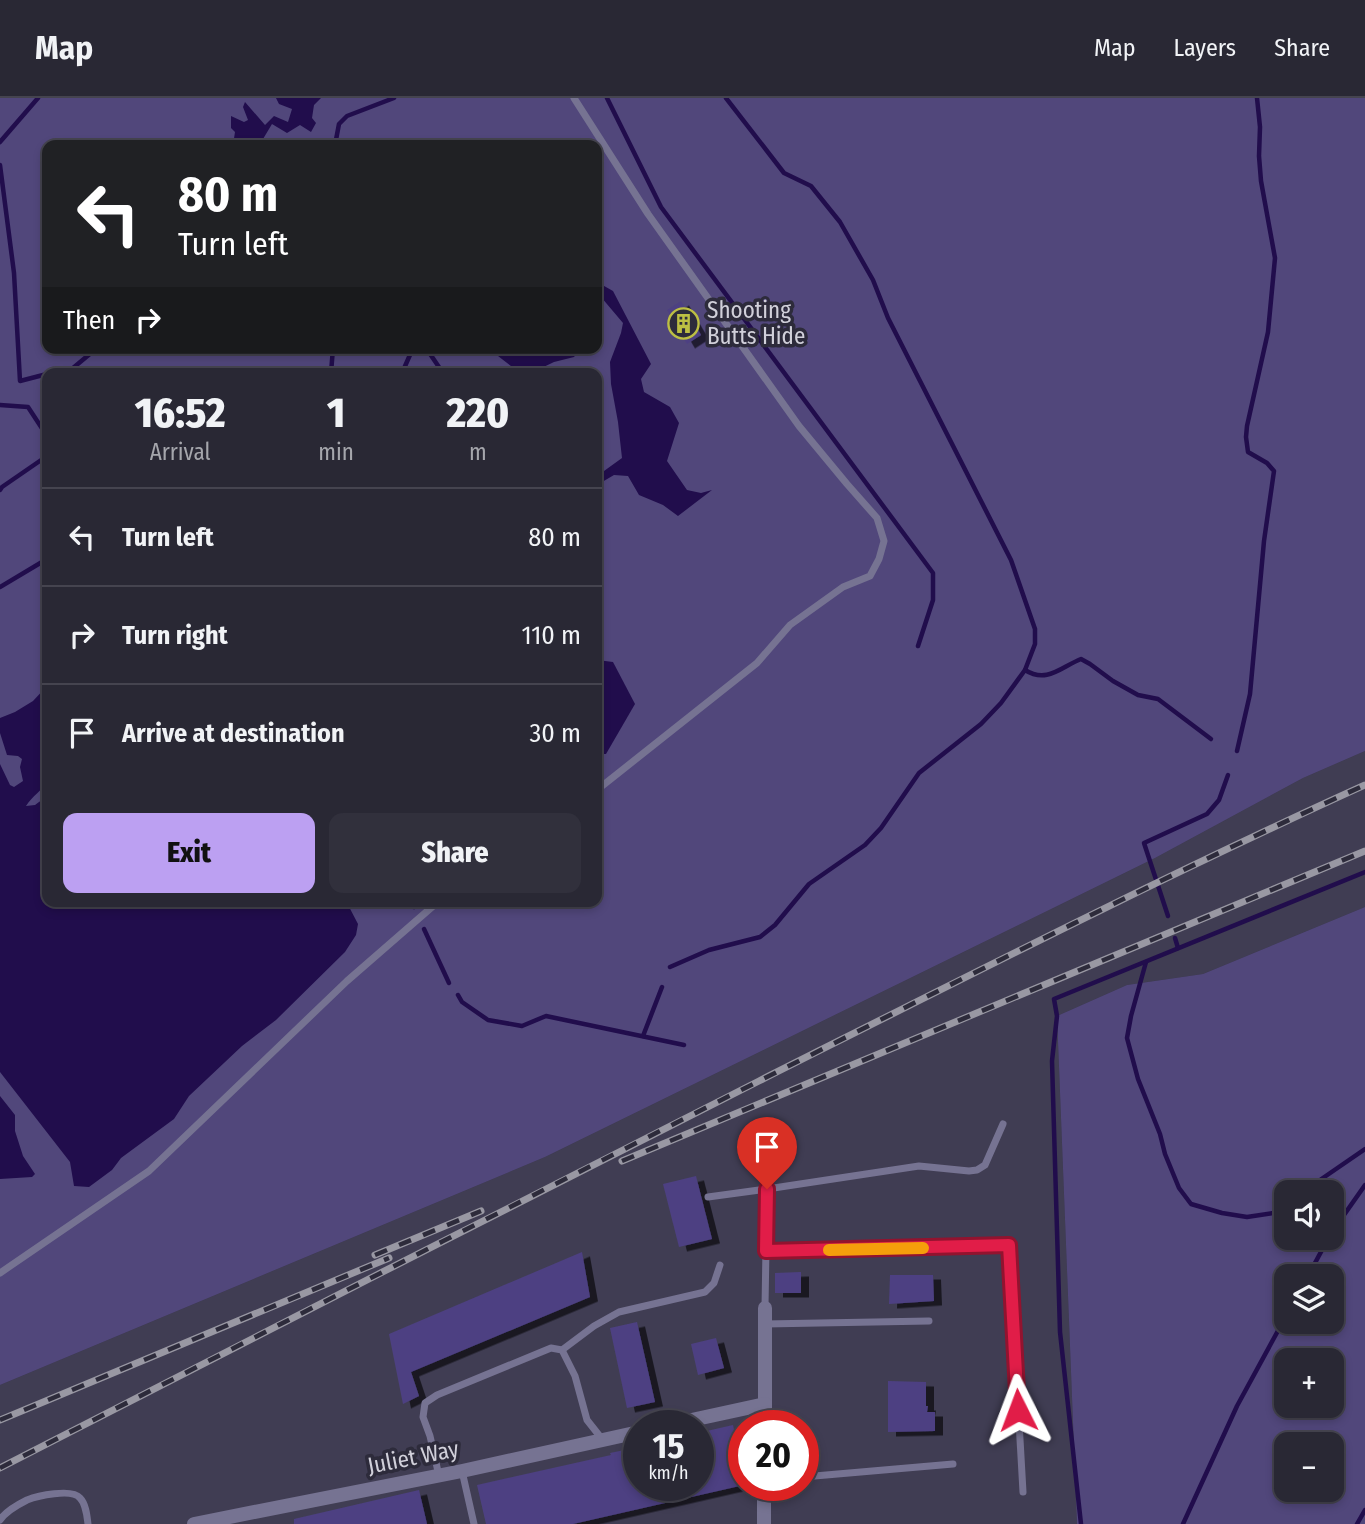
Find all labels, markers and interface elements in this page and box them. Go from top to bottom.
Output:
text: Map [35,28,93,68]
text: Map [1094,34,1136,62]
text: Layers [1174,34,1236,62]
text: Share [1274,34,1330,62]
text: 80 m [178,165,278,224]
icon: left [63,168,154,259]
text: Turn left [178,225,288,263]
place label: Shooting Butts Hide [707,296,805,350]
icon: right [129,301,167,339]
text: Then [63,305,115,336]
building icon: Shooting Butts Hide [667,306,701,340]
text: 16:52 [135,388,226,438]
text: 1 [327,388,345,438]
text: 220 [447,388,509,438]
text: Arrival [150,438,211,466]
text: min [318,438,354,466]
text: m [469,438,487,466]
icon: left [63,518,101,556]
text: Turn left [122,522,214,553]
text: 80 m [528,522,581,553]
icon: right [63,616,101,654]
text: Turn right [122,620,228,651]
text: 110 m [521,620,581,651]
icon: arrive [63,714,101,752]
text: Arrive at destination [122,718,345,749]
text: 30 m [530,718,581,749]
button: Exit [63,813,315,893]
button: Share [329,813,581,893]
pin [737,1117,797,1189]
icon: arrive [748,1128,786,1166]
map controls [1274,1180,1344,1502]
button: sound [1274,1180,1344,1250]
button: layers [1274,1264,1344,1334]
button: + [1274,1348,1344,1418]
position arrow [981,1373,1055,1447]
speed limit sign: 20 [728,1410,819,1501]
text: 15 [652,1425,684,1467]
button: − [1274,1432,1344,1502]
street label: Juliet Way [365,1434,462,1480]
text: km/h [648,1462,689,1484]

